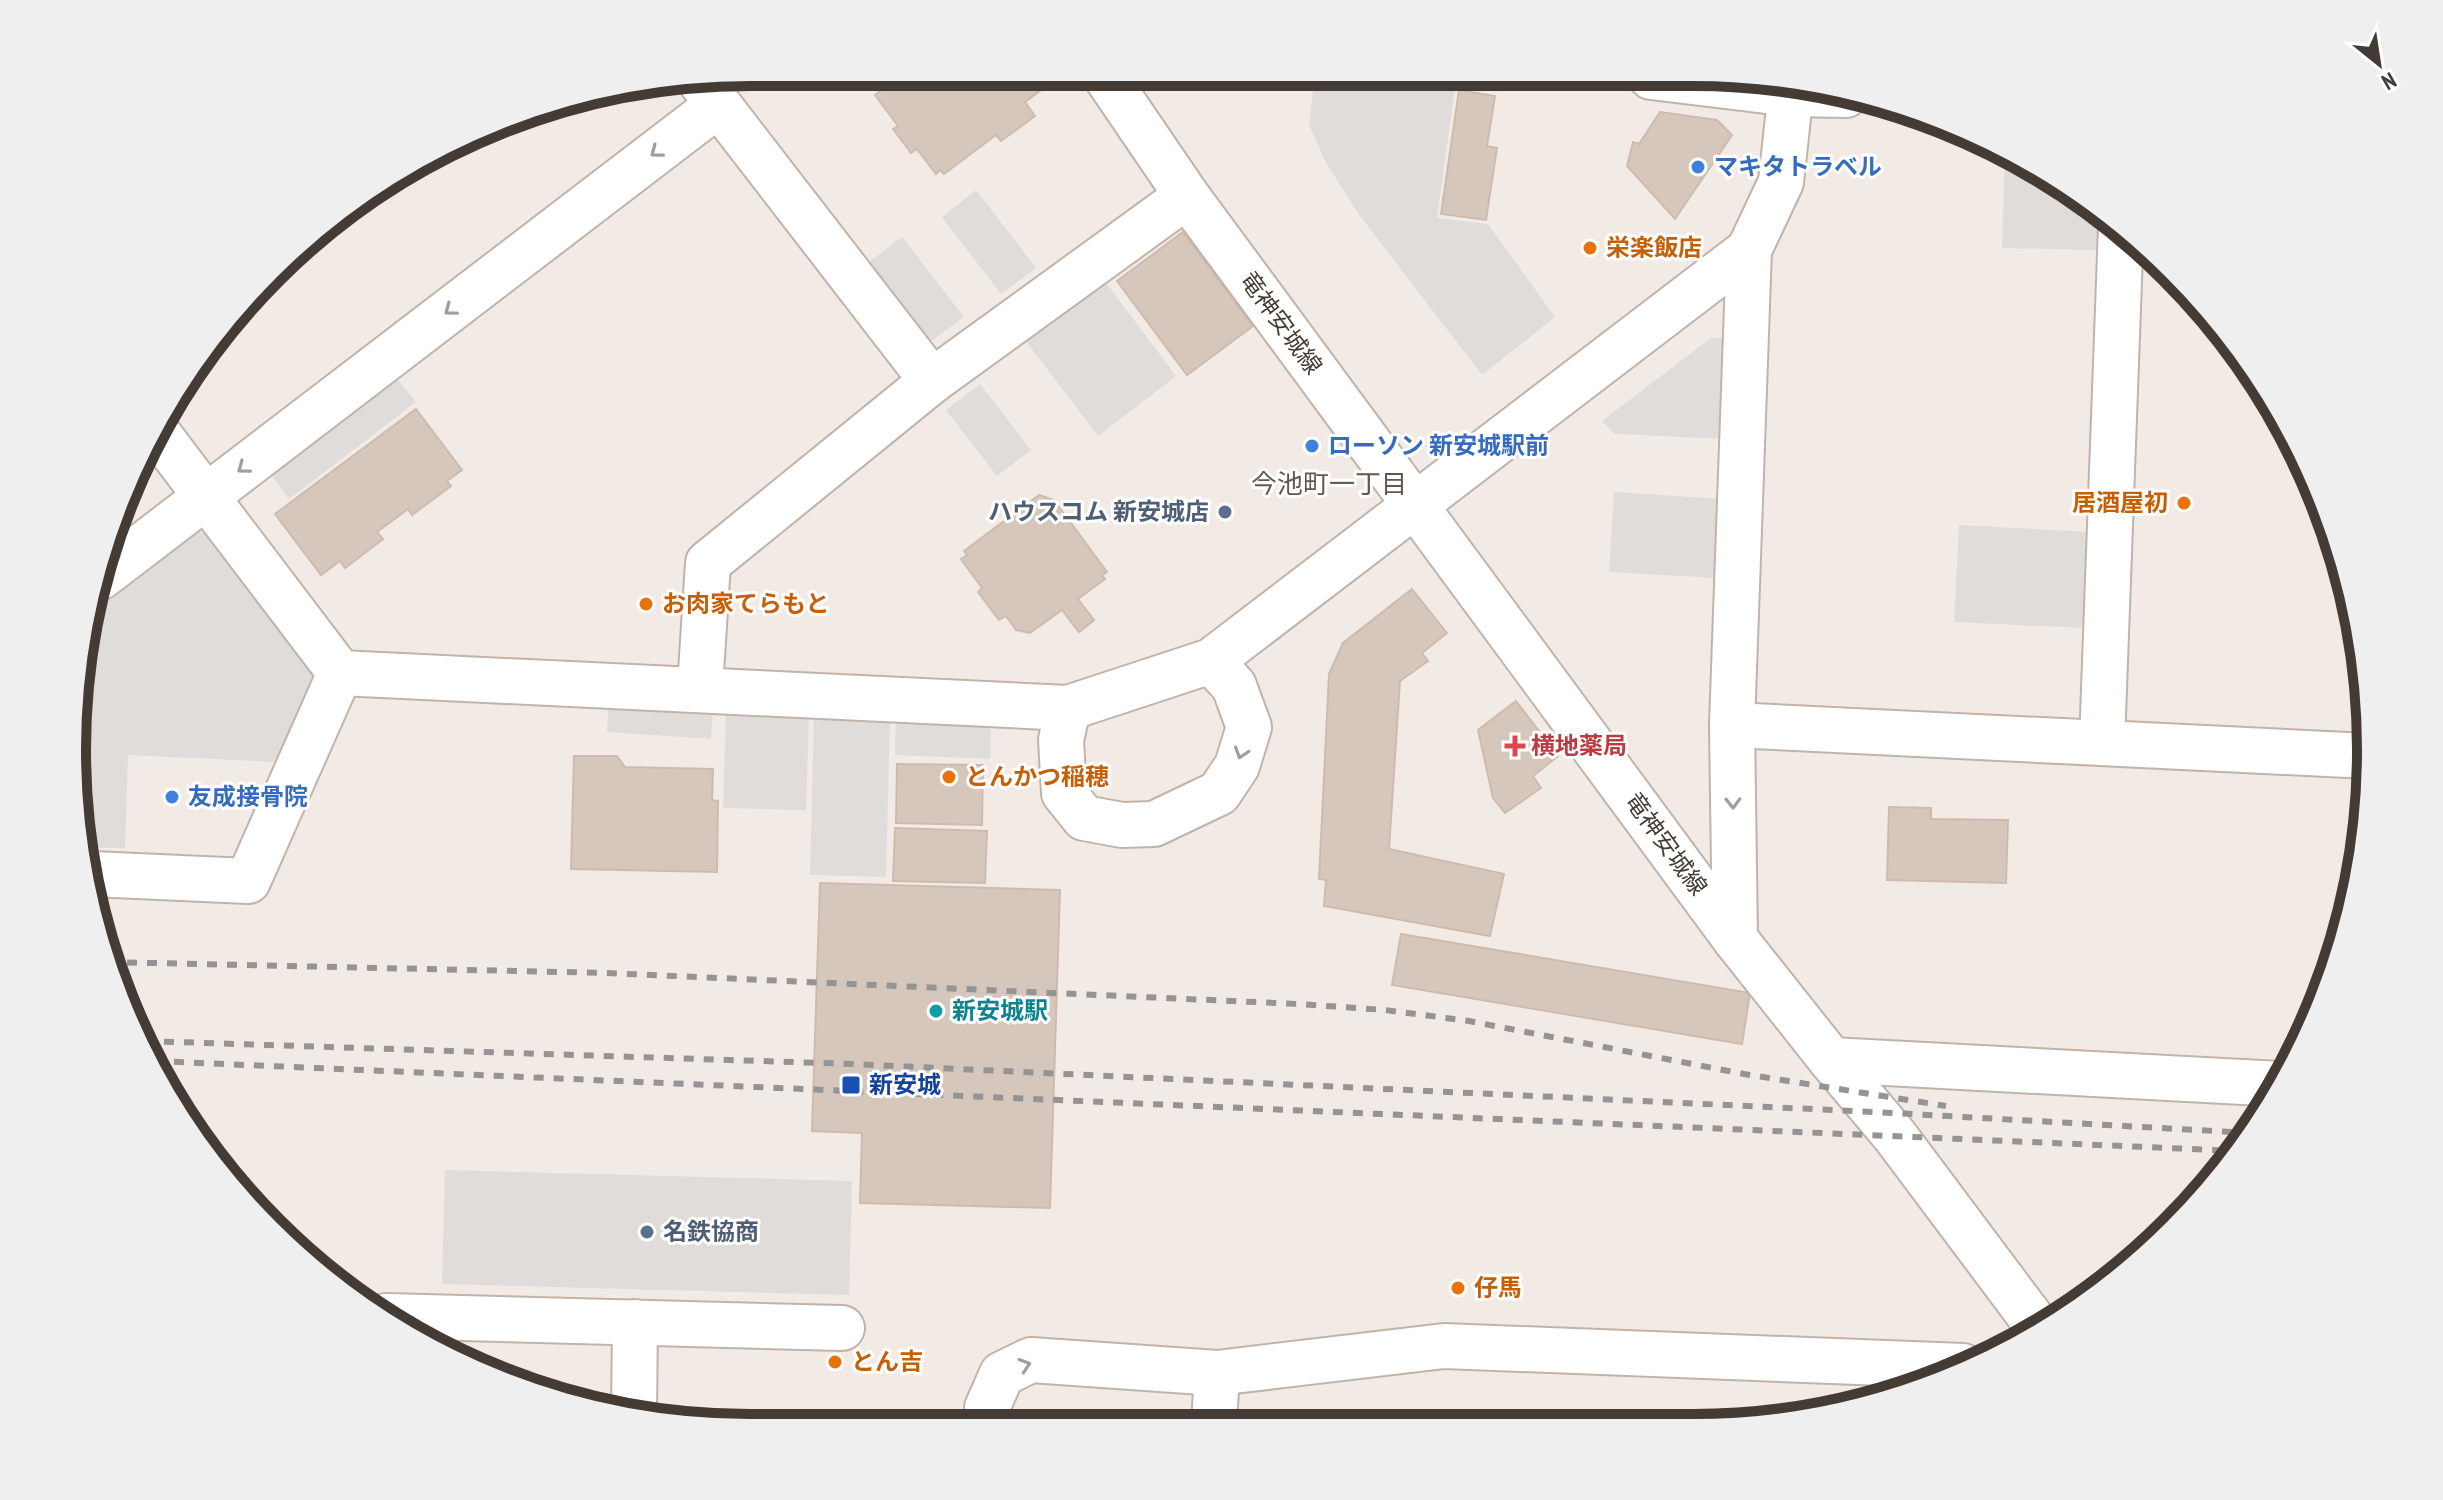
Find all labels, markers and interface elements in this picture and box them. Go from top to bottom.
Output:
north arrow [2339,24,2419,104]
text: N [2377,66,2401,96]
one-way arrow [650,142,665,156]
place label: マキタトラベル [1714,151,1882,182]
marker: マキタトラベル [1689,158,1707,176]
place label: 栄楽飯店 [1606,232,1702,263]
marker: 栄楽飯店 [1581,239,1599,257]
street label: 竜神安城線 [1234,265,1329,380]
one-way arrow [444,300,458,314]
place label: ローソン 新安城駅前 [1328,430,1549,461]
marker: ローソン 新安城駅前 [1303,437,1321,455]
one-way arrow [237,458,252,472]
district label: 今池町一丁目 [1251,467,1407,500]
place label: 居酒屋初 [2072,487,2168,518]
marker: 居酒屋初 [2175,494,2193,512]
place label: ハウスコム 新安城店 [988,496,1209,527]
marker: ハウスコム 新安城店 [1216,503,1234,521]
place label: お肉家てらもと [662,588,830,619]
marker: お肉家てらもと [637,595,655,613]
place label: 横地薬局 [1531,730,1627,761]
marker: 横地薬局 [1506,737,1524,755]
one-way arrow [1234,746,1250,760]
place label: とんかつ稲穂 [965,761,1109,792]
marker: とんかつ稲穂 [940,768,958,786]
place label: 友成接骨院 [188,781,308,812]
street label: 竜神安城線 [1619,786,1714,901]
marker: 友成接骨院 [163,788,181,806]
one-way arrow [1724,797,1742,810]
place label: 新安城駅 [952,995,1048,1026]
marker: 新安城駅 [927,1002,945,1020]
place label: 新安城 [869,1069,941,1100]
marker: 新安城 [840,1074,862,1096]
place label: 名鉄協商 [663,1216,759,1247]
marker: 名鉄協商 [638,1223,656,1241]
place label: 仔馬 [1474,1272,1522,1303]
marker: 仔馬 [1449,1279,1467,1297]
place label: とん吉 [851,1346,923,1377]
marker: とん吉 [826,1353,844,1371]
one-way arrow [1018,1358,1031,1374]

